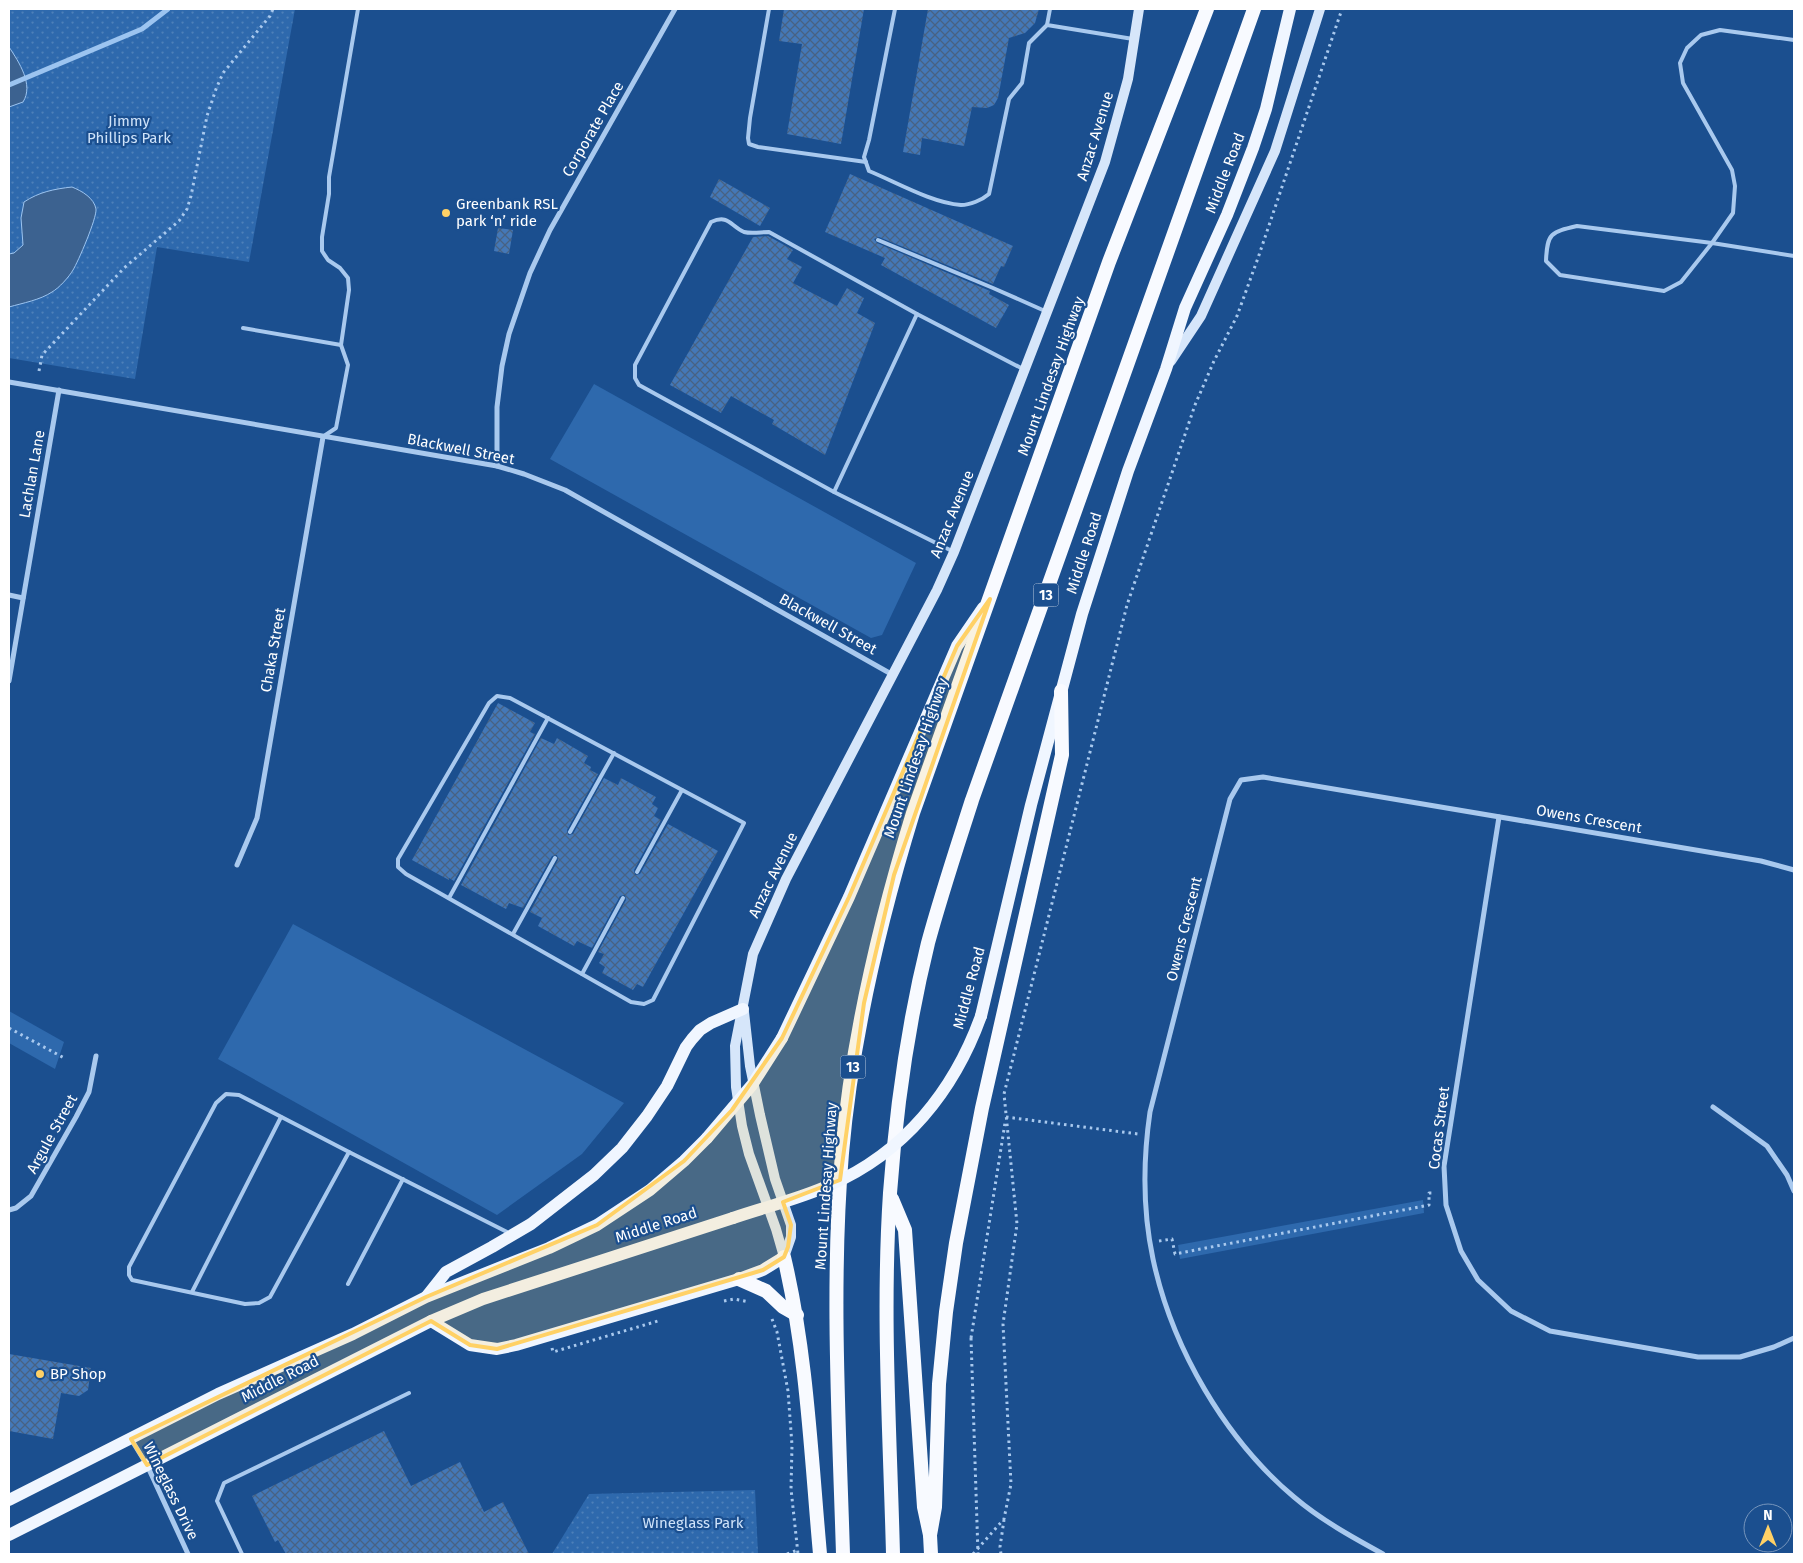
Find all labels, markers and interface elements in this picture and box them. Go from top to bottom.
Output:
street label: Corporate Place [558,78,628,180]
street label: Anzac Avenue [1073,89,1117,183]
park label: Jimmy Phillips Park [87,112,171,147]
street label: Middle Road [1201,130,1249,216]
place label: Greenbank RSL park ‘n’ ride [456,195,558,230]
marker: Greenbank RSL park ‘n’ ride [440,207,452,219]
street label: Mount Lindesay Highway [1014,293,1088,458]
street label: Lachlan Lane [15,429,49,519]
street label: Blackwell Street [406,430,517,468]
street label: Anzac Avenue [926,468,978,560]
street label: Middle Road [1062,510,1106,596]
road number: 13 [1034,584,1058,606]
street label: Blackwell Street [776,590,880,659]
street label: Chaka Street [257,606,289,694]
street label: Mount Lindesay Highway [880,675,952,840]
street label: Owens Crescent [1535,801,1644,837]
street label: Anzac Avenue [745,829,801,921]
street label: Owens Crescent [1162,874,1206,983]
street label: Middle Road [949,945,989,1031]
road number: 13 [840,1056,866,1078]
street label: Cocas Street [1425,1085,1453,1171]
street label: Argule Street [23,1091,81,1177]
street label: Mount Lindesay Highway [811,1101,841,1270]
street label: Middle Road [613,1203,699,1247]
street label: Middle Road [238,1352,322,1406]
place label: BP Shop [50,1365,106,1383]
marker: BP Shop [34,1368,46,1380]
street label: Wineglass Drive [140,1439,202,1543]
north arrow [1743,1503,1793,1553]
text: N [1763,1507,1773,1524]
park label: Wineglass Park [642,1514,744,1532]

